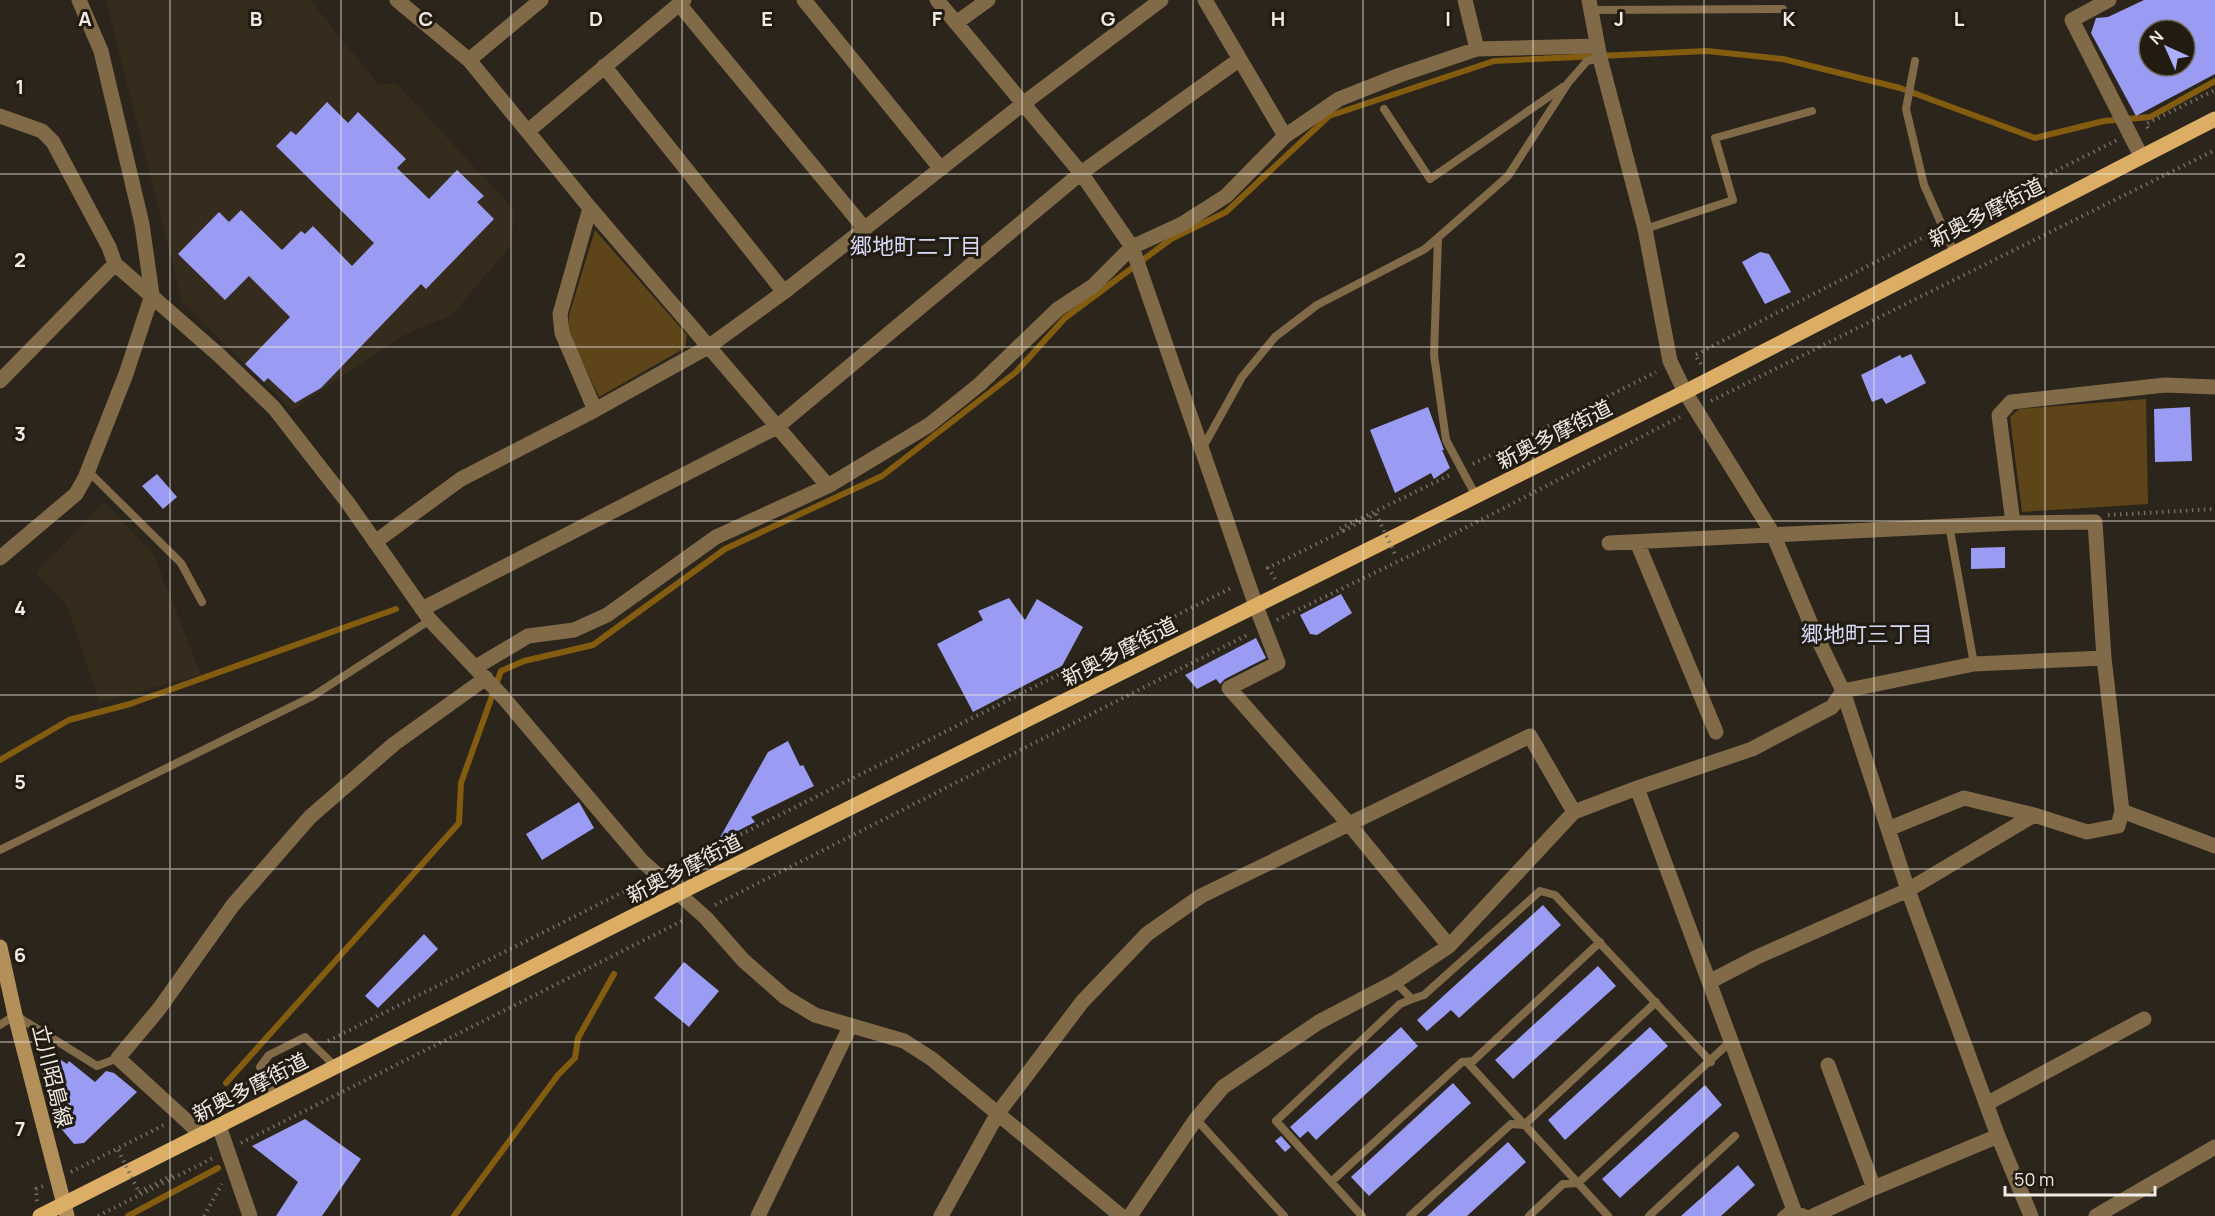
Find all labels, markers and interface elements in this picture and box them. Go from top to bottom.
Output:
text: A [78,5,92,32]
text: B [250,5,263,32]
text: C [419,5,433,32]
text: D [589,5,603,32]
text: E [761,5,773,32]
text: F [932,5,943,32]
text: G [1101,5,1116,32]
text: H [1271,5,1285,32]
text: I [1445,5,1451,32]
text: J [1614,5,1624,32]
text: K [1783,5,1796,32]
text: L [1954,5,1965,32]
north arrow [2137,18,2197,78]
text: N [2145,26,2168,49]
text: 1 [16,73,24,100]
street label: 新奥多摩街道 [1924,171,2048,253]
district label: 郷地町二丁目 [850,231,982,261]
text: 2 [14,246,26,273]
street label: 新奥多摩街道 [1492,393,1616,475]
text: 3 [14,420,26,447]
text: 4 [14,594,26,621]
street label: 新奥多摩街道 [1057,610,1181,692]
district label: 郷地町三丁目 [1801,619,1933,649]
text: 5 [14,768,26,795]
street label: 新奥多摩街道 [622,827,746,909]
text: 6 [14,941,26,968]
street label: 立川昭島線 [27,1022,79,1130]
street label: 新奥多摩街道 [188,1046,312,1128]
text: 7 [15,1115,25,1142]
scale bar [2005,1159,2155,1197]
text: 50 m [2014,1167,2054,1191]

